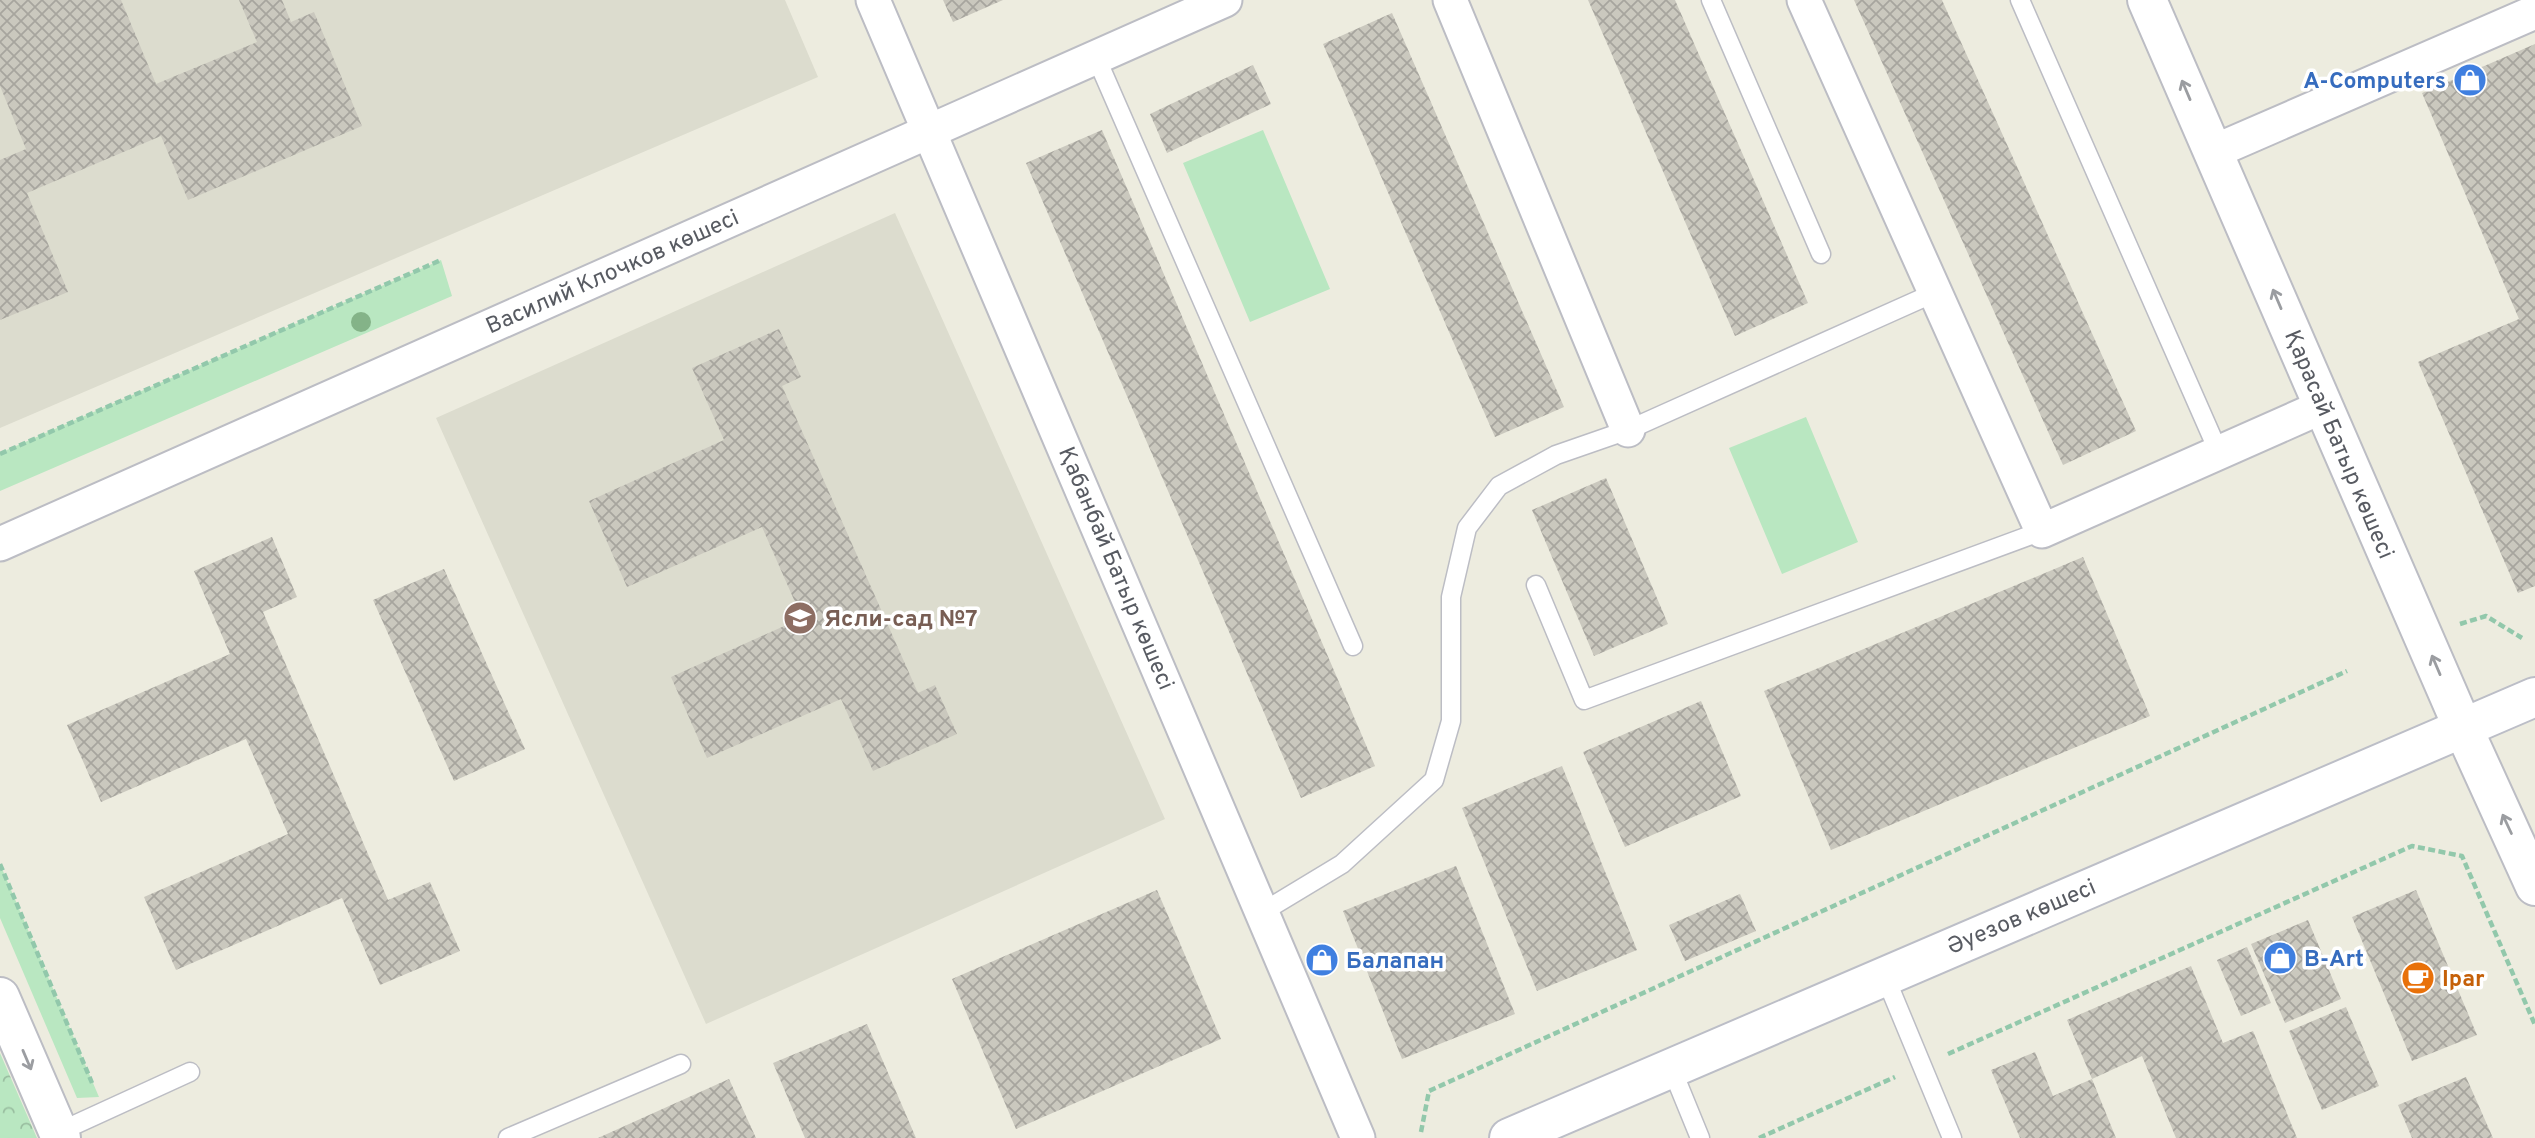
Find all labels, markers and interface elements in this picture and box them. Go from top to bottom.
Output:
shop icon: A-Computers [2451,61,2489,99]
place label: A-Computers [2303,68,2446,97]
one-way arrow [2179,80,2192,102]
street label: Василий Клочков көшесі [482,204,744,342]
one-way arrow [2270,289,2283,310]
street label: Қарасай Батыр көшесі [2276,326,2399,564]
street label: Қабанбай Батыр көшесі [1050,443,1179,695]
school or university icon: Ясли-сад №7 [781,599,819,637]
place label: Ясли-сад №7 [824,606,978,635]
one-way arrow [2428,655,2441,677]
one-way arrow [2500,813,2513,835]
street label: Әуезов көшесі [1943,874,2101,963]
shop icon: B-Art [2261,939,2299,977]
shop icon: Балапан [1303,941,1341,979]
place label: B-Art [2304,946,2364,975]
place label: Балапан [1346,948,1444,977]
cafe icon: Ipar [2399,959,2437,997]
place label: Ipar [2442,966,2485,995]
one-way arrow [21,1048,34,1070]

